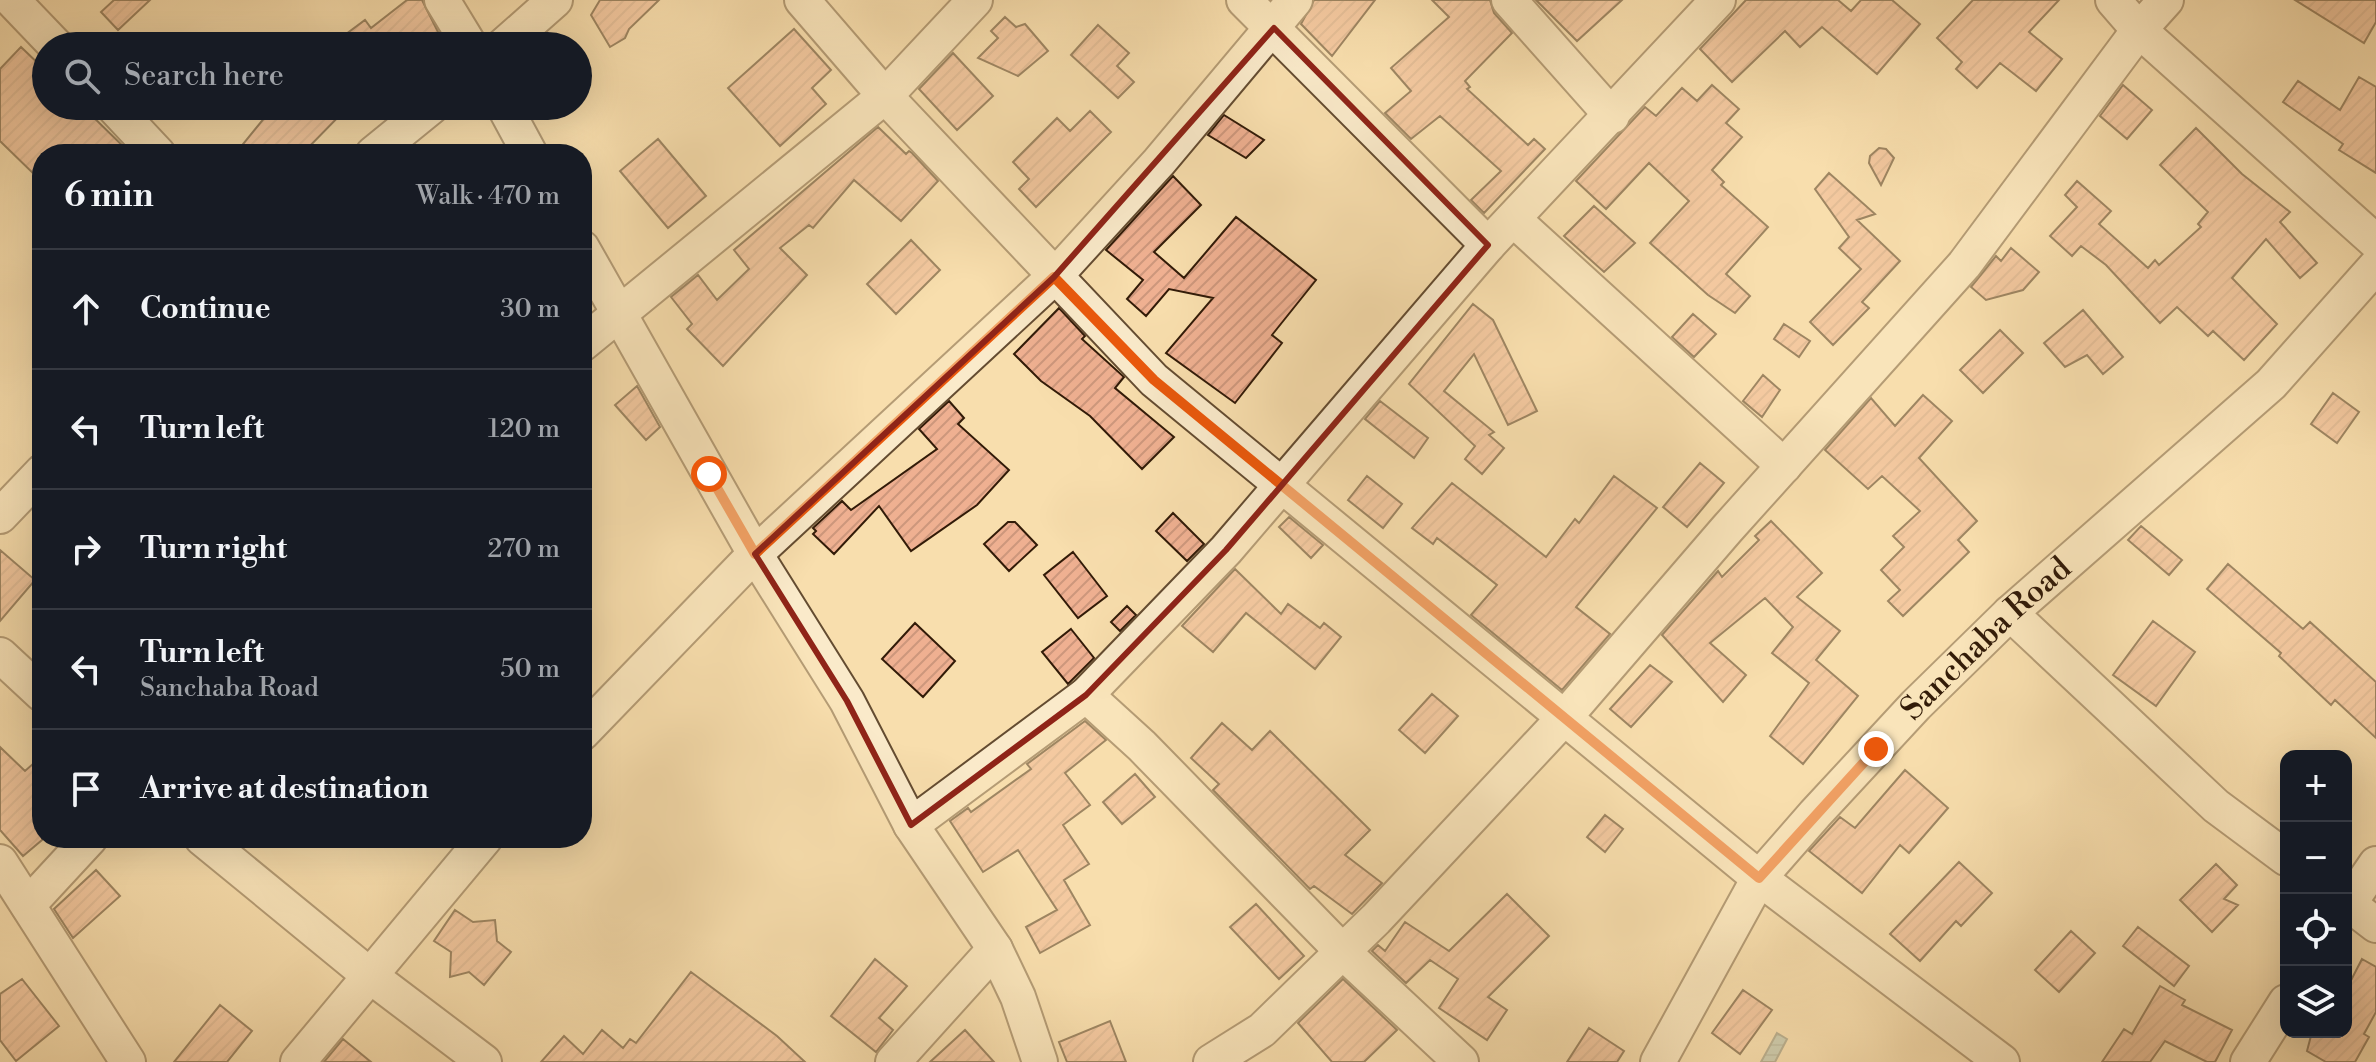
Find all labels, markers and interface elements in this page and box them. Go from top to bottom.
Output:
search box [32,32,592,120]
icon: search [60,54,104,98]
text: Search here [124,57,284,95]
text: 6 min [64,175,154,217]
text: Walk · 470 m [416,180,560,212]
icon: ahead [64,287,108,331]
text: Continue [140,290,271,328]
text: 30 m [500,293,560,325]
icon: left [64,407,108,451]
text: Turn left [140,410,264,448]
text: 120 m [488,413,560,445]
route start [691,456,727,492]
icon: right [64,527,108,571]
text: Turn right [140,530,287,568]
text: 270 m [487,533,560,565]
street label: Sanchaba Road [1892,549,2080,729]
text: Turn left [140,634,264,672]
icon: left [64,647,108,691]
text: 50 m [500,653,560,685]
text: Sanchaba Road [140,672,319,704]
route end [1858,731,1894,767]
map controls [2280,750,2352,1038]
button: + [2280,750,2352,822]
icon: arrive [64,767,108,811]
text: Arrive at destination [140,770,429,808]
button: − [2280,822,2352,894]
button: locate [2280,894,2352,966]
button: layers [2280,966,2352,1038]

